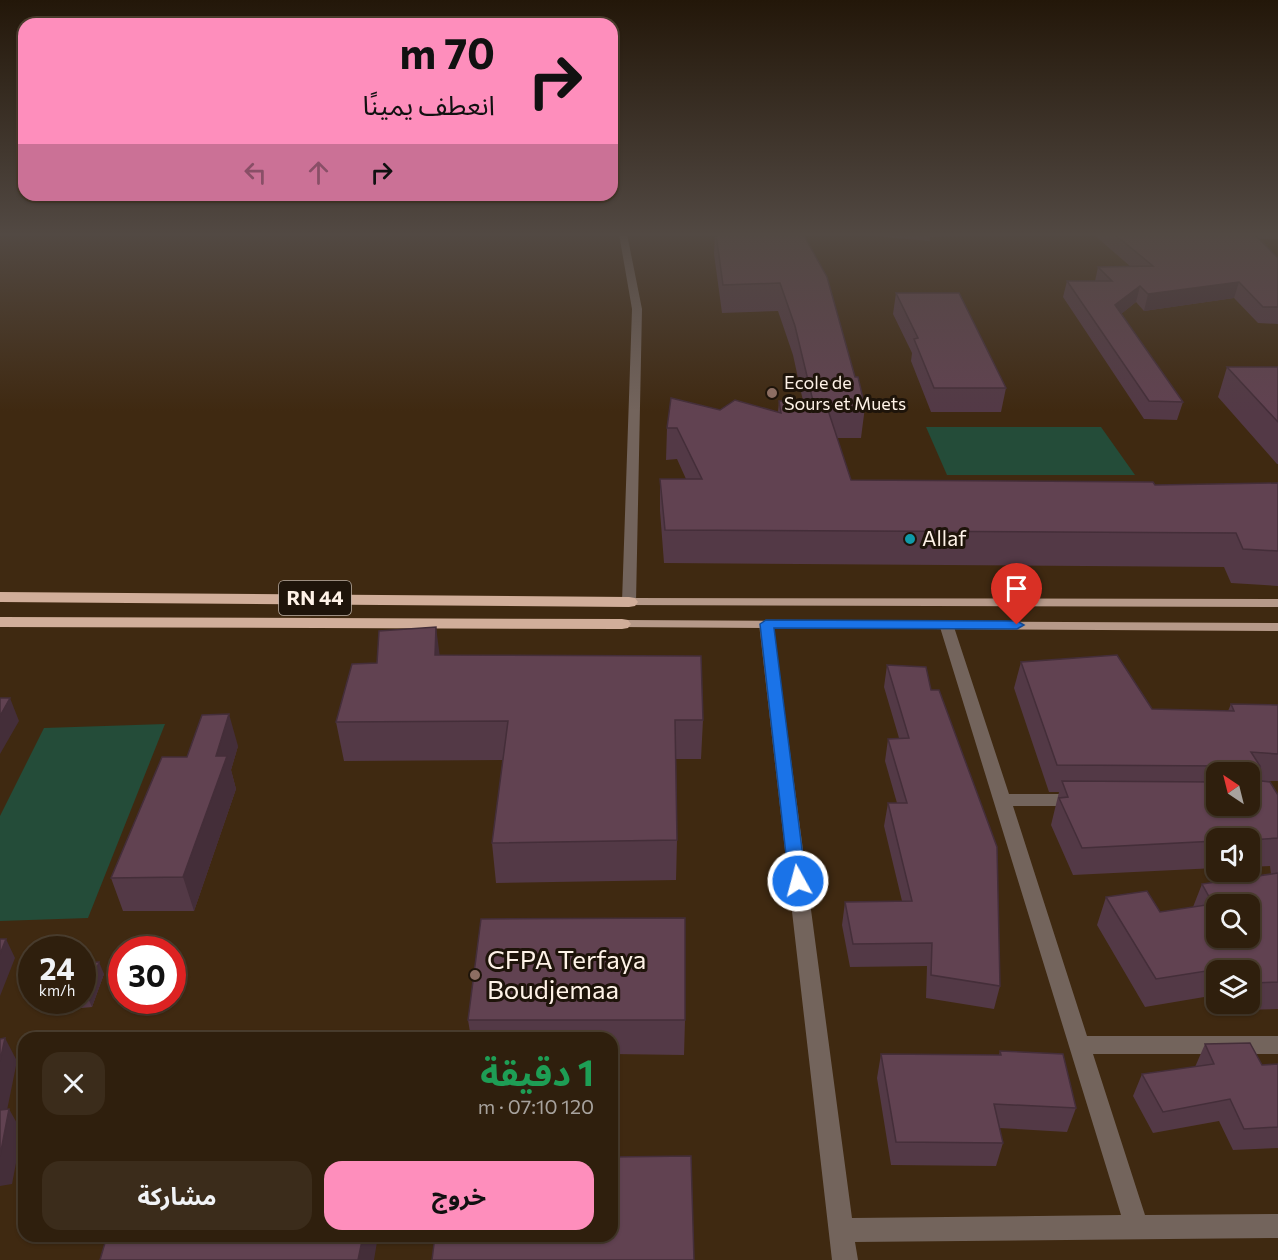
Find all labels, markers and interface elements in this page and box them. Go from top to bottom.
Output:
text: 70 m [400,26,495,78]
icon: right [516,42,594,120]
text: انعطف يمينًا [362,88,495,121]
icon: left [239,156,272,189]
icon: ahead [302,156,335,189]
icon: right [365,156,398,189]
place label: Ecole de Sours et Muets [784,371,906,414]
marker: Ecole de Sours et Muets [765,386,779,400]
place label: Allaf [922,525,967,550]
marker: Allaf [903,532,917,546]
pin [991,563,1042,625]
icon: arrive [1000,572,1033,605]
road number: RN 44 [279,581,351,615]
north arrow [1206,762,1260,816]
map controls [1206,762,1260,1014]
button: sound [1206,828,1260,882]
position arrow [766,849,830,913]
button: search [1206,894,1260,948]
speed limit sign: 30 [108,936,186,1014]
place label: CFPA Terfaya Boudjemaa [487,943,646,1004]
text: 24 [39,949,75,986]
button: layers [1206,960,1260,1014]
marker: CFPA Terfaya Boudjemaa [468,968,482,982]
text: km/h [39,981,75,999]
text: 1 دقيقة [480,1049,594,1093]
button: close [42,1052,105,1115]
text: 120 m · 07:10 [478,1094,594,1118]
button: مشاركة [42,1161,312,1230]
button: خروج [324,1161,594,1230]

